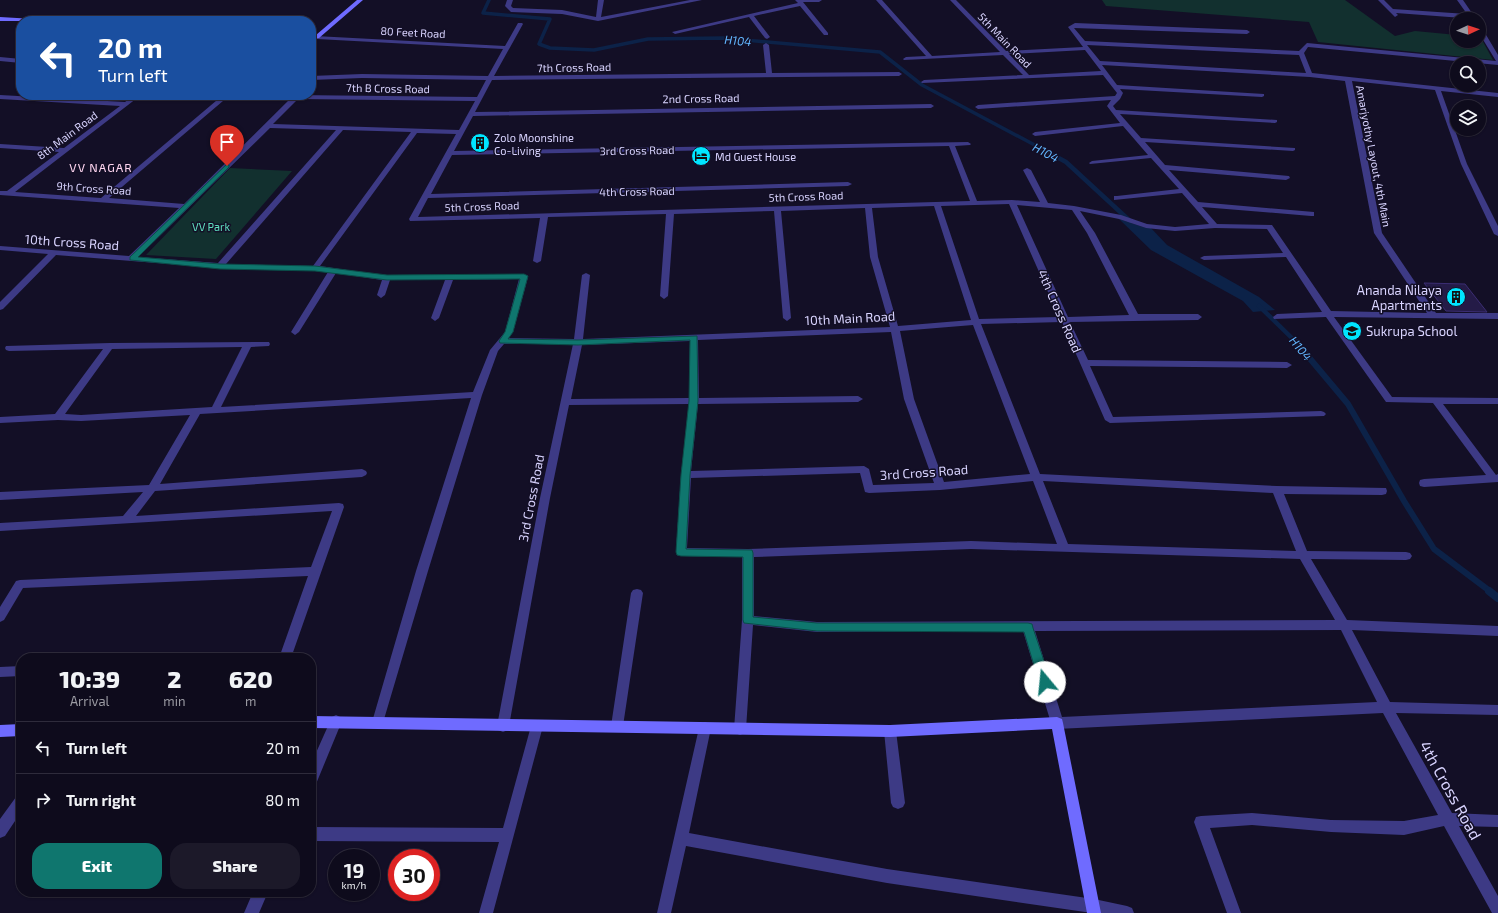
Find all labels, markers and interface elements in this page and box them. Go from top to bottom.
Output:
street label: 5th Main Road [975,10,1035,70]
north arrow [1450,12,1486,48]
map controls [1450,12,1486,136]
street label: 80 Feet Road [380,24,446,40]
text: 20 m [98,30,163,64]
icon: left [32,32,84,84]
water label: H104 [724,32,752,48]
button: search [1450,56,1486,92]
street label: 7th Cross Road [537,60,611,74]
text: Turn left [98,64,168,86]
street label: 7th B Cross Road [346,81,430,95]
street label: Amarjyothy Layout, 4th Main [1353,84,1394,228]
street label: 2nd Cross Road [662,91,740,105]
button: layers [1450,100,1486,136]
street label: 8th Main Road [34,108,100,162]
pin [210,125,244,166]
icon: arrive [216,131,238,153]
place label: Zolo Moonshine Co-Living [494,131,574,157]
building icon: Zolo Moonshine Co-Living [469,132,491,154]
water label: H104 [1031,139,1061,165]
street label: 3rd Cross Road [599,143,675,157]
hotel icon: Md Guest House [690,145,712,167]
place label: Md Guest House [715,150,796,163]
district label: VV NAGAR [69,160,133,174]
street label: 9th Cross Road [56,179,132,197]
street label: 4th Cross Road [599,184,675,198]
street label: 5th Cross Road [768,188,844,204]
street label: 5th Cross Road [444,198,520,214]
park label: VV Park [192,220,230,233]
street label: 10th Cross Road [24,231,120,253]
street label: 4th Cross Road [1035,267,1085,355]
place label: Ananda Nilaya Apartments [1357,282,1442,313]
building icon: Ananda Nilaya Apartments [1445,286,1467,308]
street label: 10th Main Road [804,308,896,328]
school or university icon: Sukrupa School [1341,320,1363,342]
place label: Sukrupa School [1366,323,1457,339]
water label: H104 [1287,333,1315,363]
street label: 3rd Cross Road [515,453,547,543]
street label: 3rd Cross Road [879,461,969,483]
position arrow [1024,661,1066,703]
text: 10:39 [59,664,120,693]
text: 2 [167,664,182,693]
text: 620 [229,664,273,693]
text: Arrival [70,693,109,709]
text: min [163,693,186,709]
text: m [245,693,256,709]
icon: left [32,737,54,759]
street label: 4th Cross Road [1416,737,1486,843]
text: Turn left [66,739,127,757]
text: 20 m [266,739,300,757]
icon: right [32,789,54,811]
text: Turn right [66,791,136,809]
text: 80 m [265,791,300,809]
button: Exit [32,843,162,889]
button: Share [170,843,300,889]
speed limit sign: 30 [388,849,440,901]
text: 19 [344,858,364,882]
text: km/h [342,879,366,891]

